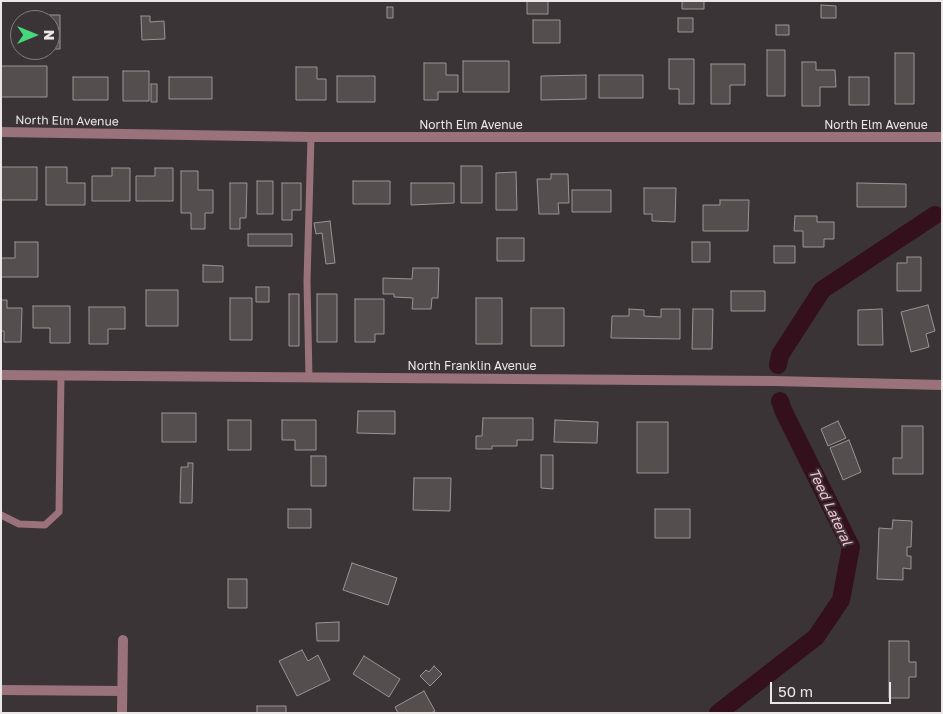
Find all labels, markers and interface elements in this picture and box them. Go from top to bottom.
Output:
north arrow [10,10,60,60]
text: N [41,30,58,40]
street label: North Elm Avenue [15,113,119,129]
street label: North Elm Avenue [419,118,523,132]
street label: North Elm Avenue [824,118,928,132]
street label: North Franklin Avenue [408,359,536,373]
water label: Teed Lateral [805,466,855,548]
scale bar [773,672,894,704]
text: 50 m [778,682,813,700]

